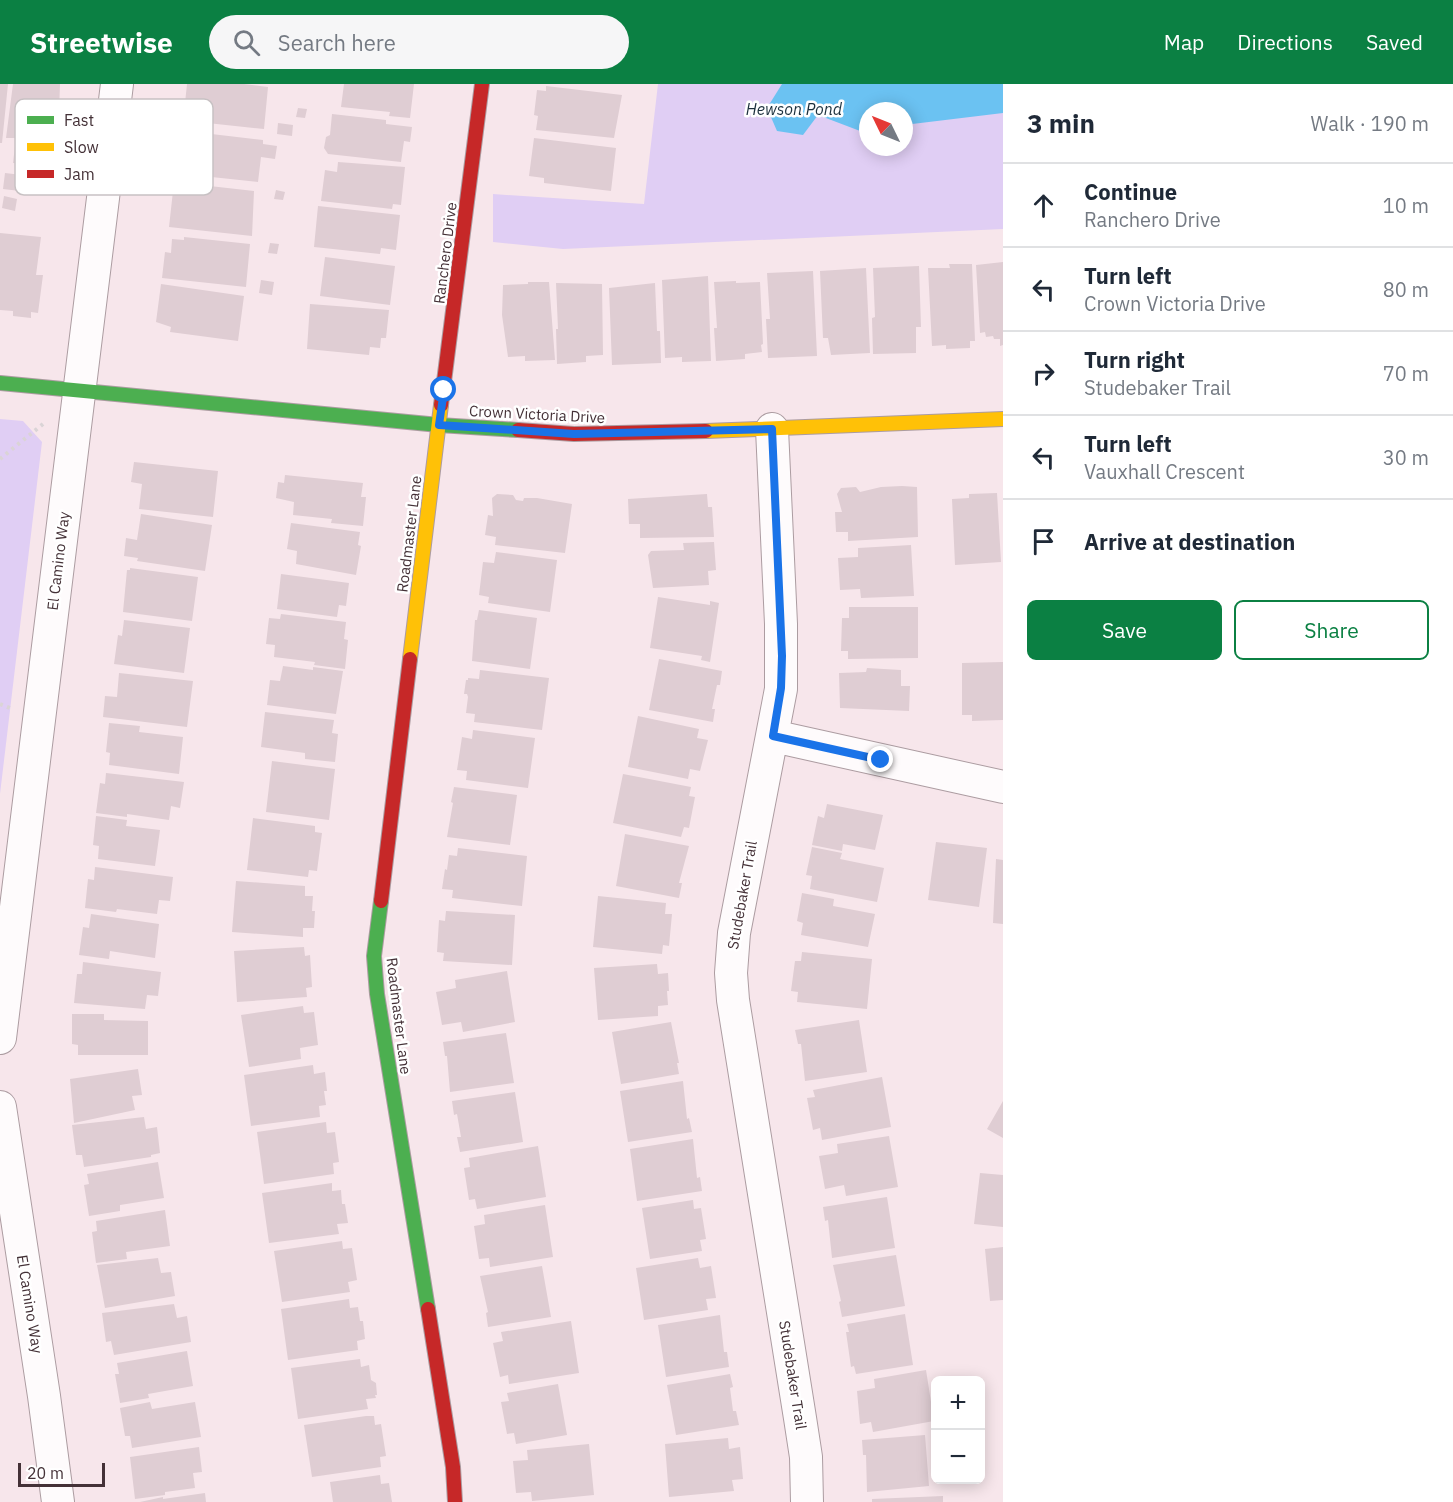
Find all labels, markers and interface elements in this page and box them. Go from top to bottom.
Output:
search box [209,15,629,69]
text: Streetwise [30,24,173,61]
icon: search [230,26,263,59]
text: Search here [278,28,396,57]
text: Map [1164,28,1204,56]
text: Directions [1237,28,1333,56]
text: Saved [1366,28,1423,56]
legend [15,99,213,195]
water label: Hewson Pond [746,99,843,119]
north arrow [859,102,913,156]
text: 3 min [1027,106,1095,140]
text: Fast [64,110,94,130]
text: Walk · 190 m [1311,110,1429,137]
text: Slow [64,137,99,157]
text: Jam [64,164,95,184]
text: Continue [1084,177,1177,206]
icon: ahead [1027,189,1060,222]
text: 10 m [1383,192,1429,219]
street label: Ranchero Drive [429,201,461,305]
text: Ranchero Drive [1084,206,1221,233]
text: Turn left [1084,261,1172,290]
icon: left [1027,273,1060,306]
text: 80 m [1383,276,1429,303]
text: Crown Victoria Drive [1084,290,1266,317]
text: Turn right [1084,345,1185,374]
icon: right [1027,357,1060,390]
text: 70 m [1383,360,1429,387]
text: Studebaker Trail [1084,374,1231,401]
route start [430,376,456,402]
street label: Crown Victoria Drive [468,401,606,427]
text: Turn left [1084,429,1172,458]
icon: left [1027,441,1060,474]
text: 30 m [1383,444,1429,471]
text: Vauxhall Crescent [1084,458,1245,485]
street label: Roadmaster Lane [392,475,426,593]
street label: El Camino Way [42,510,74,612]
icon: arrive [1027,525,1060,558]
text: Arrive at destination [1084,527,1295,556]
button: Save [1027,600,1222,660]
button: Share [1234,600,1429,660]
route end [867,746,893,772]
street label: Studebaker Trail [723,839,761,951]
street label: Roadmaster Lane [382,957,416,1075]
street label: El Camino Way [13,1253,47,1355]
street label: Studebaker Trail [775,1319,811,1431]
map controls [931,1376,985,1484]
button: + [931,1376,985,1430]
button: − [931,1430,985,1484]
scale bar [18,1460,105,1488]
text: 20 m [27,1463,64,1483]

